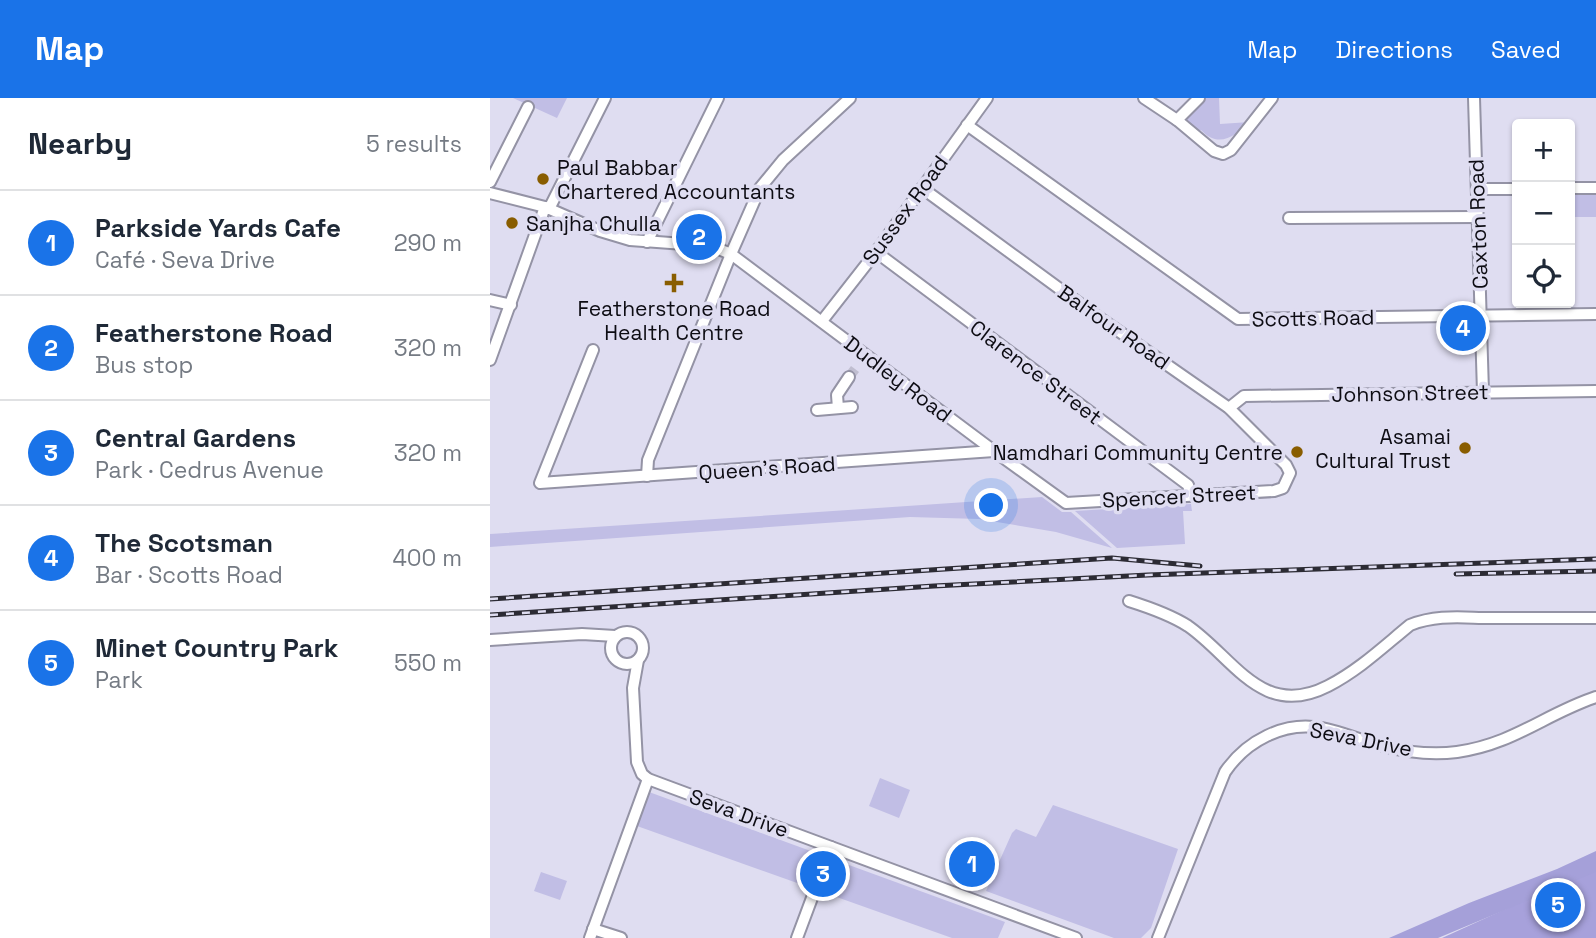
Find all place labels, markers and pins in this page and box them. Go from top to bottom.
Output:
place label: Paul Babbar Chartered Accountants [557,154,795,205]
marker: Paul Babbar Chartered Accountants [535,171,551,187]
place label: Sanjha Chulla [526,210,661,237]
pin: 2 [676,211,722,263]
marker: Sanjha Chulla [504,215,520,231]
marker: Featherstone Road Health Centre [664,273,684,293]
place label: Featherstone Road Health Centre [577,295,771,346]
pin: 4 [1440,302,1486,354]
place label: Asamai Cultural Trust [1315,423,1451,474]
place label: Namdhari Community Centre [993,439,1283,466]
marker: Asamai Cultural Trust [1457,440,1473,456]
marker: Namdhari Community Centre [1289,444,1305,460]
pin: 1 [949,838,995,890]
pin: 3 [800,848,846,900]
pin: 5 [1535,879,1581,931]

